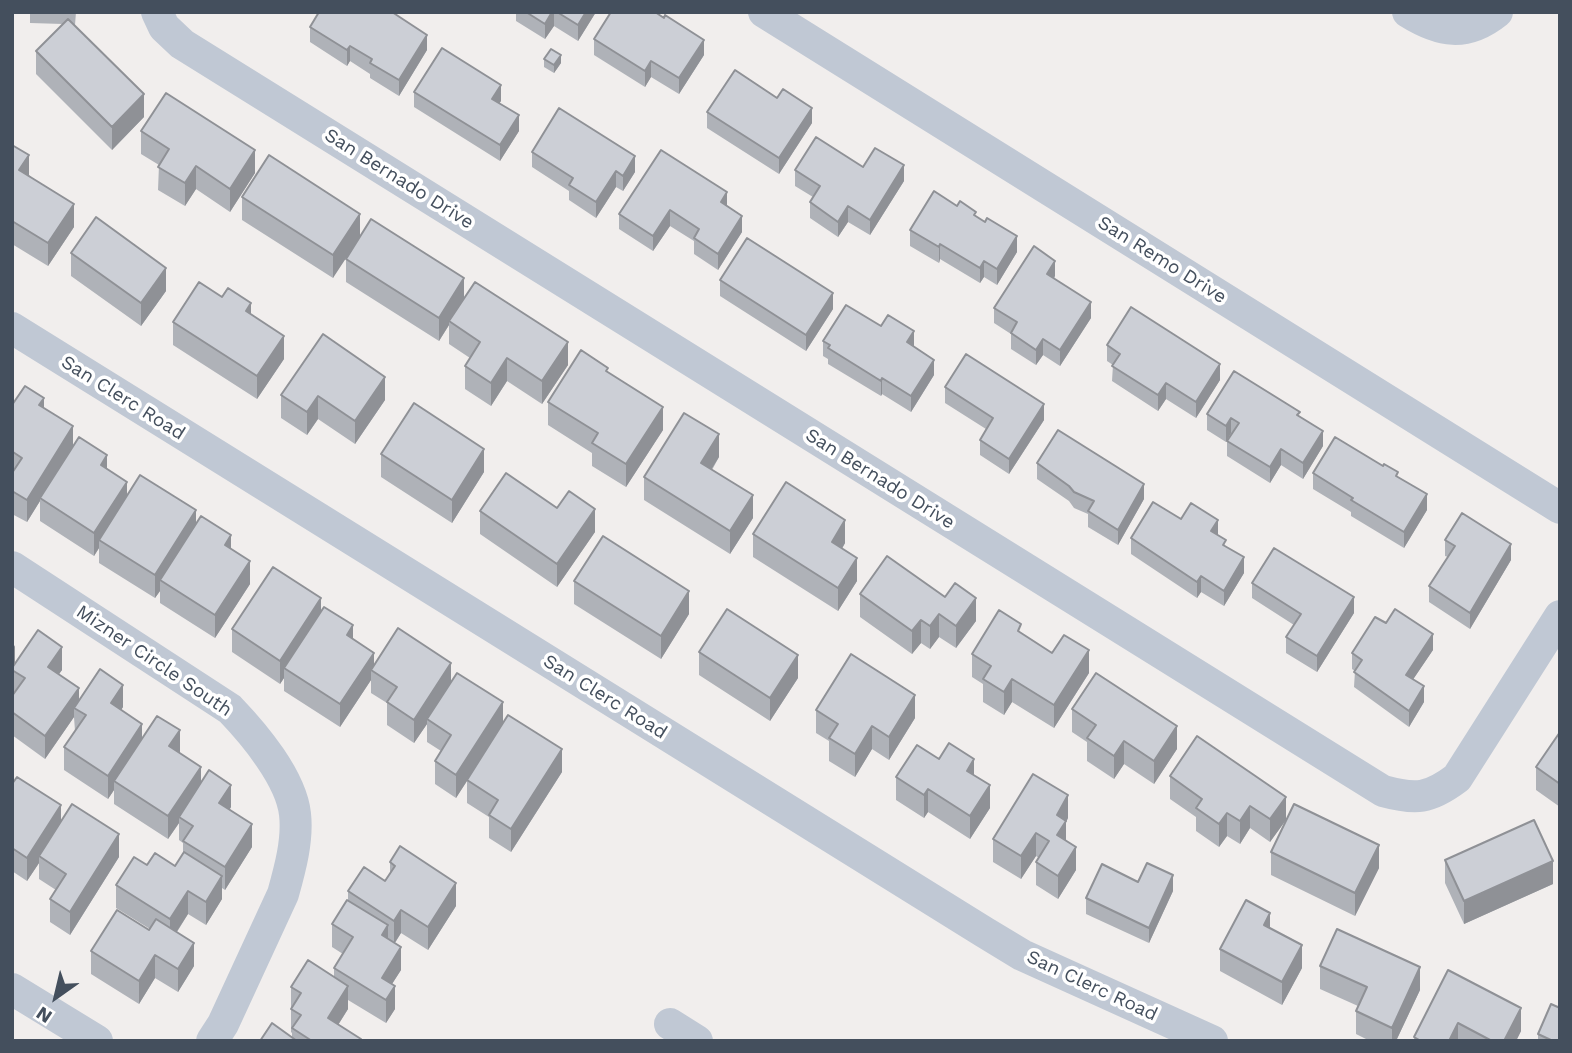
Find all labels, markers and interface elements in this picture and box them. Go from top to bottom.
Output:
street label: San Bernado Drive [320,124,478,234]
street label: San Remo Drive [1093,211,1231,309]
street label: San Clerc Road [57,351,189,445]
street label: San Bernado Drive [801,424,959,534]
street label: Mizner Circle South [72,600,236,722]
street label: San Clerc Road [539,650,671,744]
street label: San Clerc Road [1023,946,1161,1026]
north arrow [21,962,91,1032]
text: N [32,1001,56,1028]

